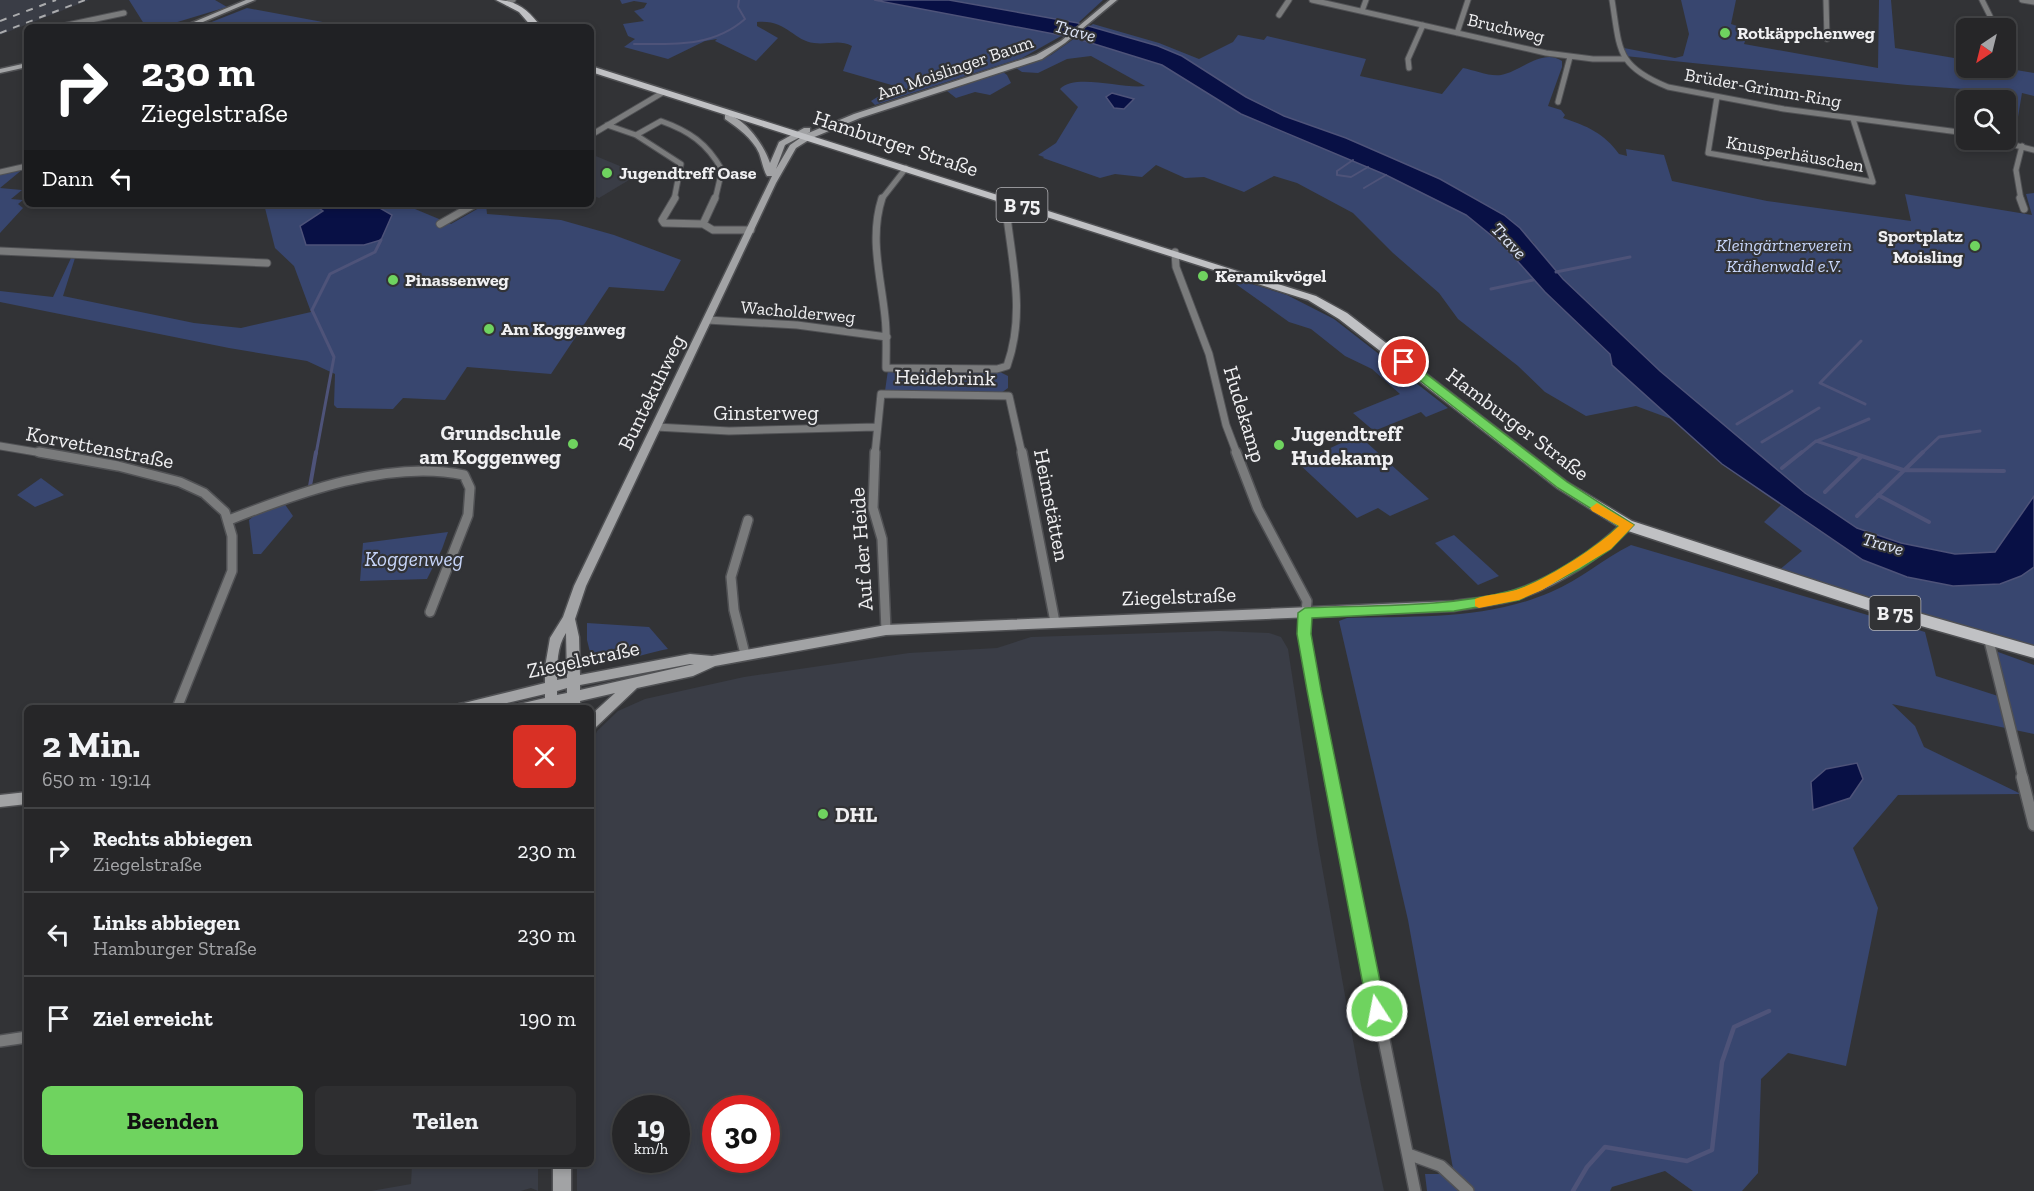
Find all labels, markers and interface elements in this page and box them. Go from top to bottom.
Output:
street label: Bruchweg [1465,8,1547,48]
water label: Trave [1052,15,1098,47]
north arrow [1956,18,2016,78]
map controls [1956,18,2016,150]
place label: Rotkäppchenweg [1737,22,1875,44]
marker: Rotkäppchenweg [1718,26,1732,40]
street label: Am Moislinger Baum [874,31,1037,105]
text: 230 m [141,46,255,97]
icon: right [42,48,120,126]
street label: Brüder-Grimm-Ring [1683,63,1843,113]
button: search [1956,90,2016,150]
text: Ziegelstraße [141,97,288,129]
street label: Hamburger Straße [810,105,982,181]
street label: Knusperhäuschen [1724,131,1866,177]
icon: left [105,162,138,195]
place label: Jugendtreff Oase [619,162,757,184]
text: Dann [42,165,93,192]
marker: Jugendtreff Oase [600,166,614,180]
road number: B 75 [996,188,1048,222]
water label: Trave [1487,218,1531,264]
place label: Sportplatz Moisling [1878,225,1963,268]
park label: Kleingärtnerverein Krähenwald e.V. [1716,234,1852,277]
marker: Sportplatz Moisling [1968,239,1982,253]
place label: Keramikvögel [1215,265,1326,287]
place label: Pinassenweg [405,269,509,291]
marker: Keramikvögel [1196,269,1210,283]
marker: Pinassenweg [386,273,400,287]
street label: Wacholderweg [740,296,856,328]
place label: Am Koggenweg [501,318,626,340]
marker: Am Koggenweg [482,322,496,336]
street label: Buntekuhweg [612,330,690,454]
pin [1378,336,1429,387]
icon: arrive [1387,345,1420,378]
street label: Hamburger Straße [1442,362,1594,486]
street label: Hudekamp [1219,363,1271,465]
street label: Heidebrink [894,364,996,390]
street label: Ginsterweg [713,400,819,425]
street label: Korvettenstraße [24,420,176,474]
place label: Grundschule am Koggenweg [419,420,561,469]
place label: Jugendtreff Hudekamp [1291,421,1404,470]
marker: Grundschule am Koggenweg [566,437,580,451]
marker: Jugendtreff Hudekamp [1272,438,1286,452]
street label: Heimstätten [1029,447,1075,563]
street label: Auf der Heide [844,486,878,612]
water label: Trave [1860,528,1906,560]
park label: Koggenweg [364,546,464,571]
street label: Ziegelstraße [1121,582,1237,610]
road number: B 75 [1870,596,1920,630]
street label: Ziegelstraße [524,635,642,683]
text: 2 Min. [42,723,141,766]
button: close [513,725,576,788]
text: 650 m · 19:14 [42,767,151,791]
place label: DHL [835,802,877,827]
marker: DHL [816,807,830,821]
text: Rechts abbiegen [93,825,252,852]
icon: right [42,834,75,867]
text: 230 m [517,837,576,864]
text: Ziegelstraße [93,852,202,876]
text: Links abbiegen [93,909,240,936]
icon: left [42,918,75,951]
text: 230 m [517,921,576,948]
text: Hamburger Straße [93,936,257,960]
position arrow [1345,979,1409,1043]
icon: arrive [42,1002,75,1035]
text: Ziel erreicht [93,1005,213,1032]
text: 190 m [519,1005,576,1032]
button: Beenden [42,1086,303,1155]
button: Teilen [315,1086,576,1155]
speed limit sign: 30 [702,1095,780,1173]
text: 19 [637,1109,665,1145]
text: km/h [634,1140,668,1158]

